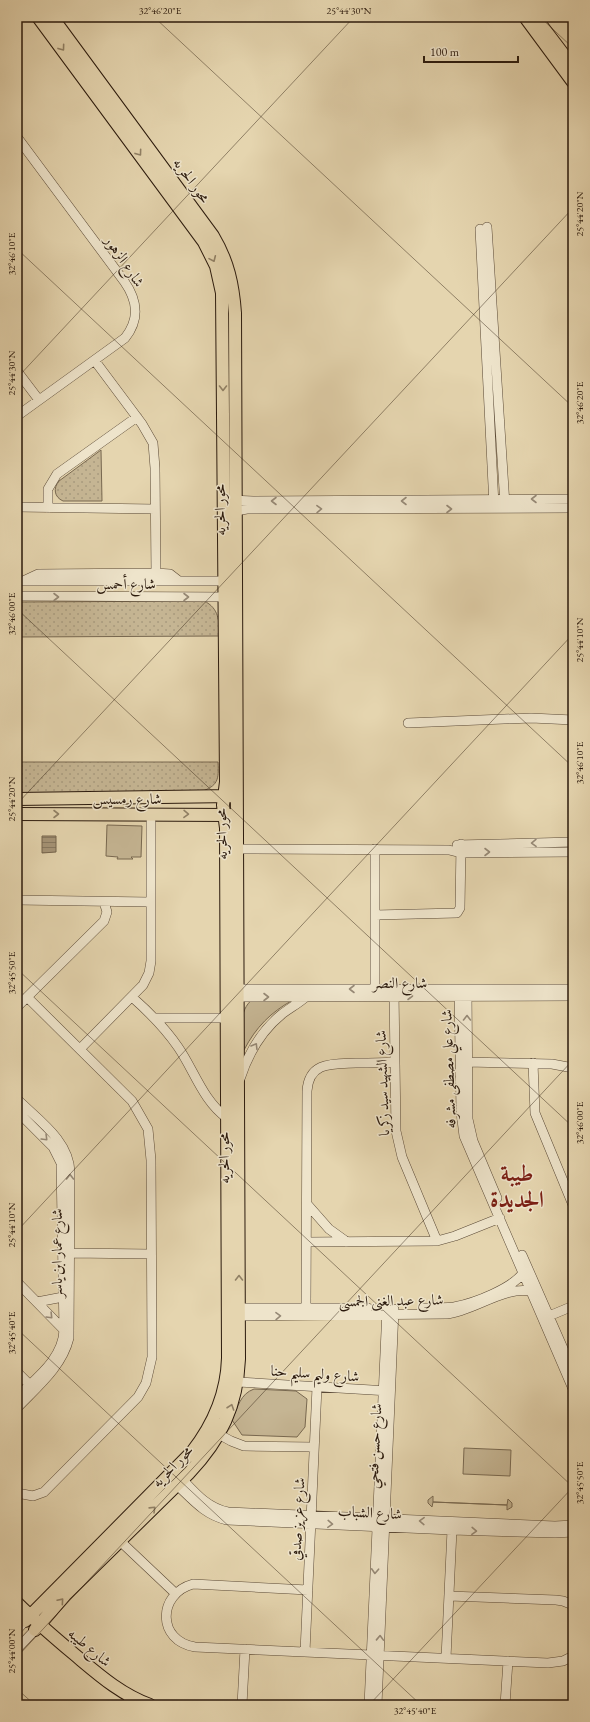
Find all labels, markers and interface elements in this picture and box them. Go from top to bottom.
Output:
text: 32°46'20"E [139,4,182,17]
text: 25°44'30"N [327,4,372,17]
scale bar [424,38,518,64]
one-way arrow [57,44,64,51]
text: 100 m [430,44,460,60]
one-way arrow [134,149,141,156]
street label: محور الحريه [168,154,215,207]
text: 25°44'20"N [573,191,586,236]
street label: شارع الزهور [97,230,149,293]
text: 32°46'10"E [5,232,18,275]
one-way arrow [208,255,216,263]
text: 25°44'30"N [5,350,18,395]
text: 32°46'20"E [573,381,586,424]
one-way arrow [219,385,228,391]
street label: محور الحريه [210,484,230,536]
one-way arrow [531,495,537,503]
one-way arrow [271,497,277,505]
one-way arrow [401,497,407,505]
one-way arrow [316,505,322,513]
one-way arrow [446,505,452,513]
street label: شارع أحمس [96,573,156,597]
text: 32°46'00"E [5,592,18,635]
one-way arrow [53,592,59,601]
one-way arrow [183,593,189,601]
text: 25°44'10"N [573,617,586,662]
text: 32°46'10"E [573,741,586,784]
text: 25°44'20"N [5,776,18,821]
street label: شارع رمسيس [92,789,162,812]
street label: محور الحريه [211,808,232,860]
one-way arrow [53,810,59,818]
one-way arrow [183,810,189,818]
one-way arrow [531,839,537,847]
one-way arrow [484,848,490,856]
text: 32°45'50"E [5,951,18,994]
street label: شارع النصر [371,973,427,996]
one-way arrow [349,985,355,993]
one-way arrow [407,992,413,1000]
one-way arrow [263,993,269,1001]
street label: شارع علي مصطفى مشرفه [436,1009,465,1129]
one-way arrow [463,1015,471,1021]
street label: شارع الشهيد سيد زكريا [371,1030,397,1136]
one-way arrow [250,1043,257,1050]
text: 32°46'00"E [573,1101,586,1144]
street label: محور الحريه [214,1132,234,1184]
one-way arrow [40,1133,48,1141]
district label: طيبة الجديدة [490,1158,544,1214]
one-way arrow [66,1174,74,1180]
text: 25°44'10"N [5,1202,18,1247]
street label: شارع عمار ابن ياسر [47,1208,70,1300]
one-way arrow [235,1275,243,1281]
street label: شارع عبد الغنى الجمسى [338,1290,444,1314]
text: 32°45'40"E [5,1311,18,1354]
one-way arrow [45,1311,53,1319]
one-way arrow [275,1312,281,1320]
street label: شارع وليم سليم حنا [270,1360,360,1392]
street label: شارع حسن فتحي [362,1403,391,1490]
one-way arrow [227,1404,235,1411]
street label: محور الحريه [147,1441,197,1492]
text: 32°45'50"E [573,1461,586,1504]
street label: شارع عزيز صدقي [285,1477,313,1561]
street label: شارع الشباب [337,1501,403,1527]
one-way arrow [148,1506,156,1514]
one-way arrow [419,1516,425,1525]
one-way arrow [327,1520,333,1528]
one-way arrow [471,1526,477,1535]
one-way arrow [370,1568,379,1574]
one-way arrow [56,1598,63,1606]
street label: شارع طيبه [62,1623,115,1674]
text: 25°44'00"N [5,1628,18,1673]
one-way arrow [375,1635,384,1641]
text: 32°45'40"E [394,1704,437,1717]

